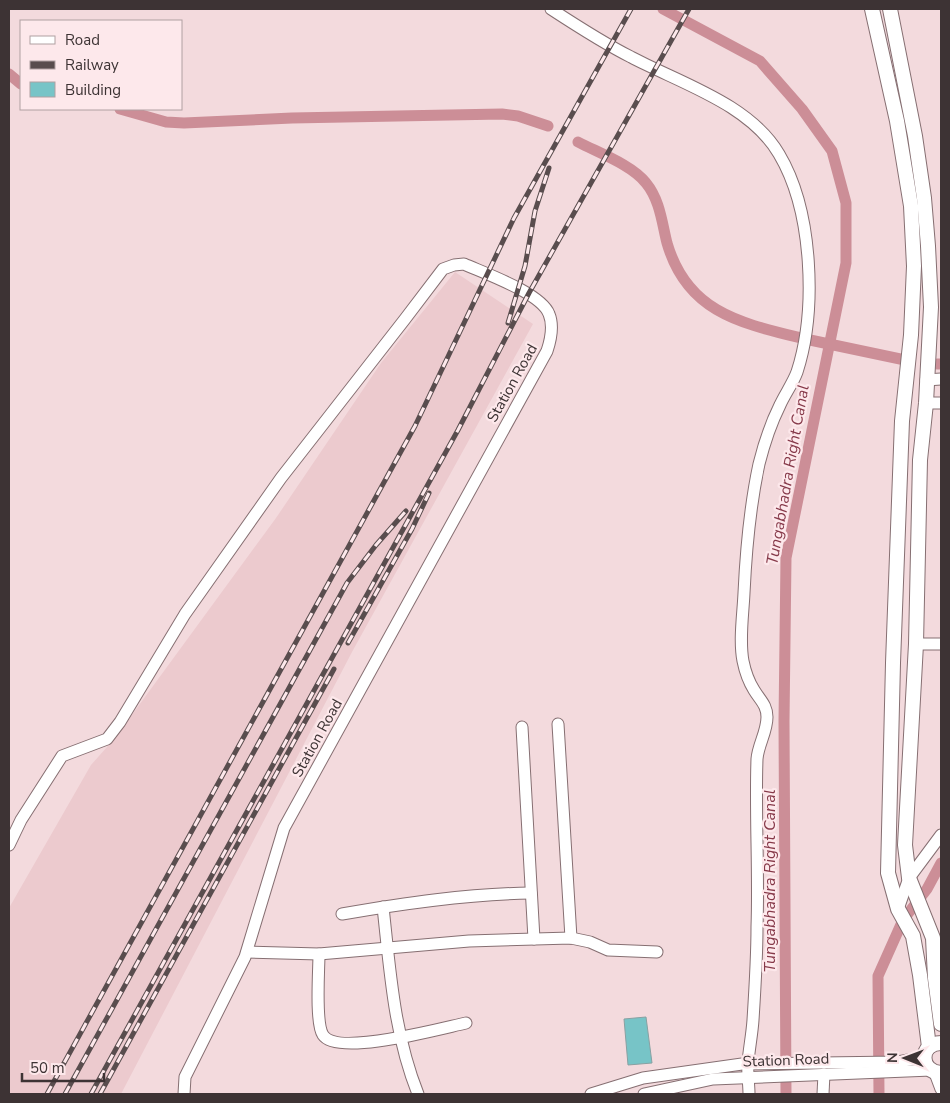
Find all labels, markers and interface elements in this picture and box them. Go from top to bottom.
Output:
legend [20,20,182,110]
text: Road [65,30,100,50]
text: Railway [65,55,119,75]
text: Building [65,80,121,100]
street label: Station Road [482,340,542,426]
water label: Tungabhadra Right Canal [761,383,815,567]
street label: Station Road [287,695,347,781]
water label: Tungabhadra Right Canal [759,789,781,972]
north arrow [880,1033,930,1083]
street label: Station Road [742,1048,830,1072]
scale bar [22,1050,105,1082]
text: N [883,1052,902,1063]
text: 50 m [30,1058,65,1078]

